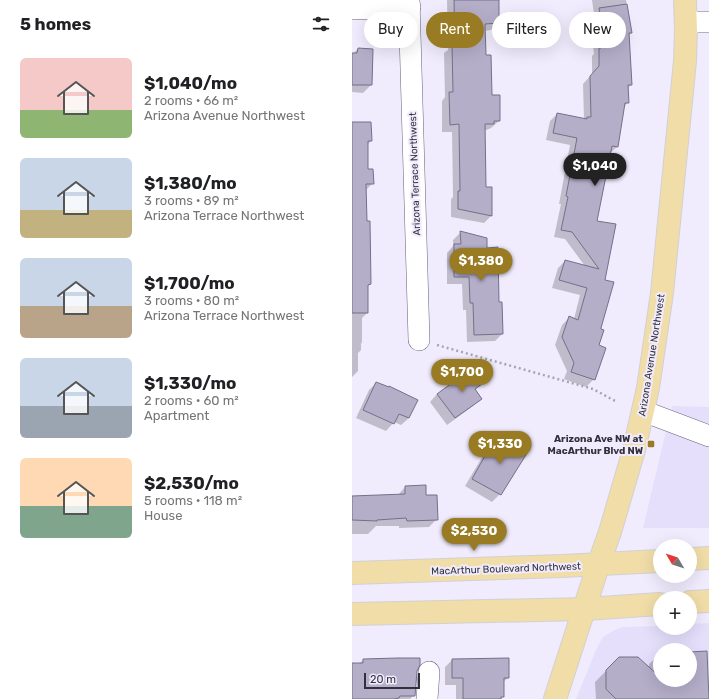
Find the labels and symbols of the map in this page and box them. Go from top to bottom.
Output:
street label: Arizona Terrace Northwest [407,112,423,236]
pin: $1,040 [562,153,628,187]
pin: $1,380 [448,248,514,282]
street label: Arizona Avenue Northwest [636,293,668,417]
pin: $1,700 [429,359,495,393]
pin: $1,330 [467,431,533,465]
place label: Arizona Ave NW at MacArthur Blvd NW [548,433,643,457]
marker: Arizona Ave NW at MacArthur Blvd NW [646,439,656,449]
pin: $2,530 [441,518,507,552]
north arrow [653,539,697,583]
street label: MacArthur Boulevard Northwest [431,560,581,578]
scale bar [364,671,420,690]

